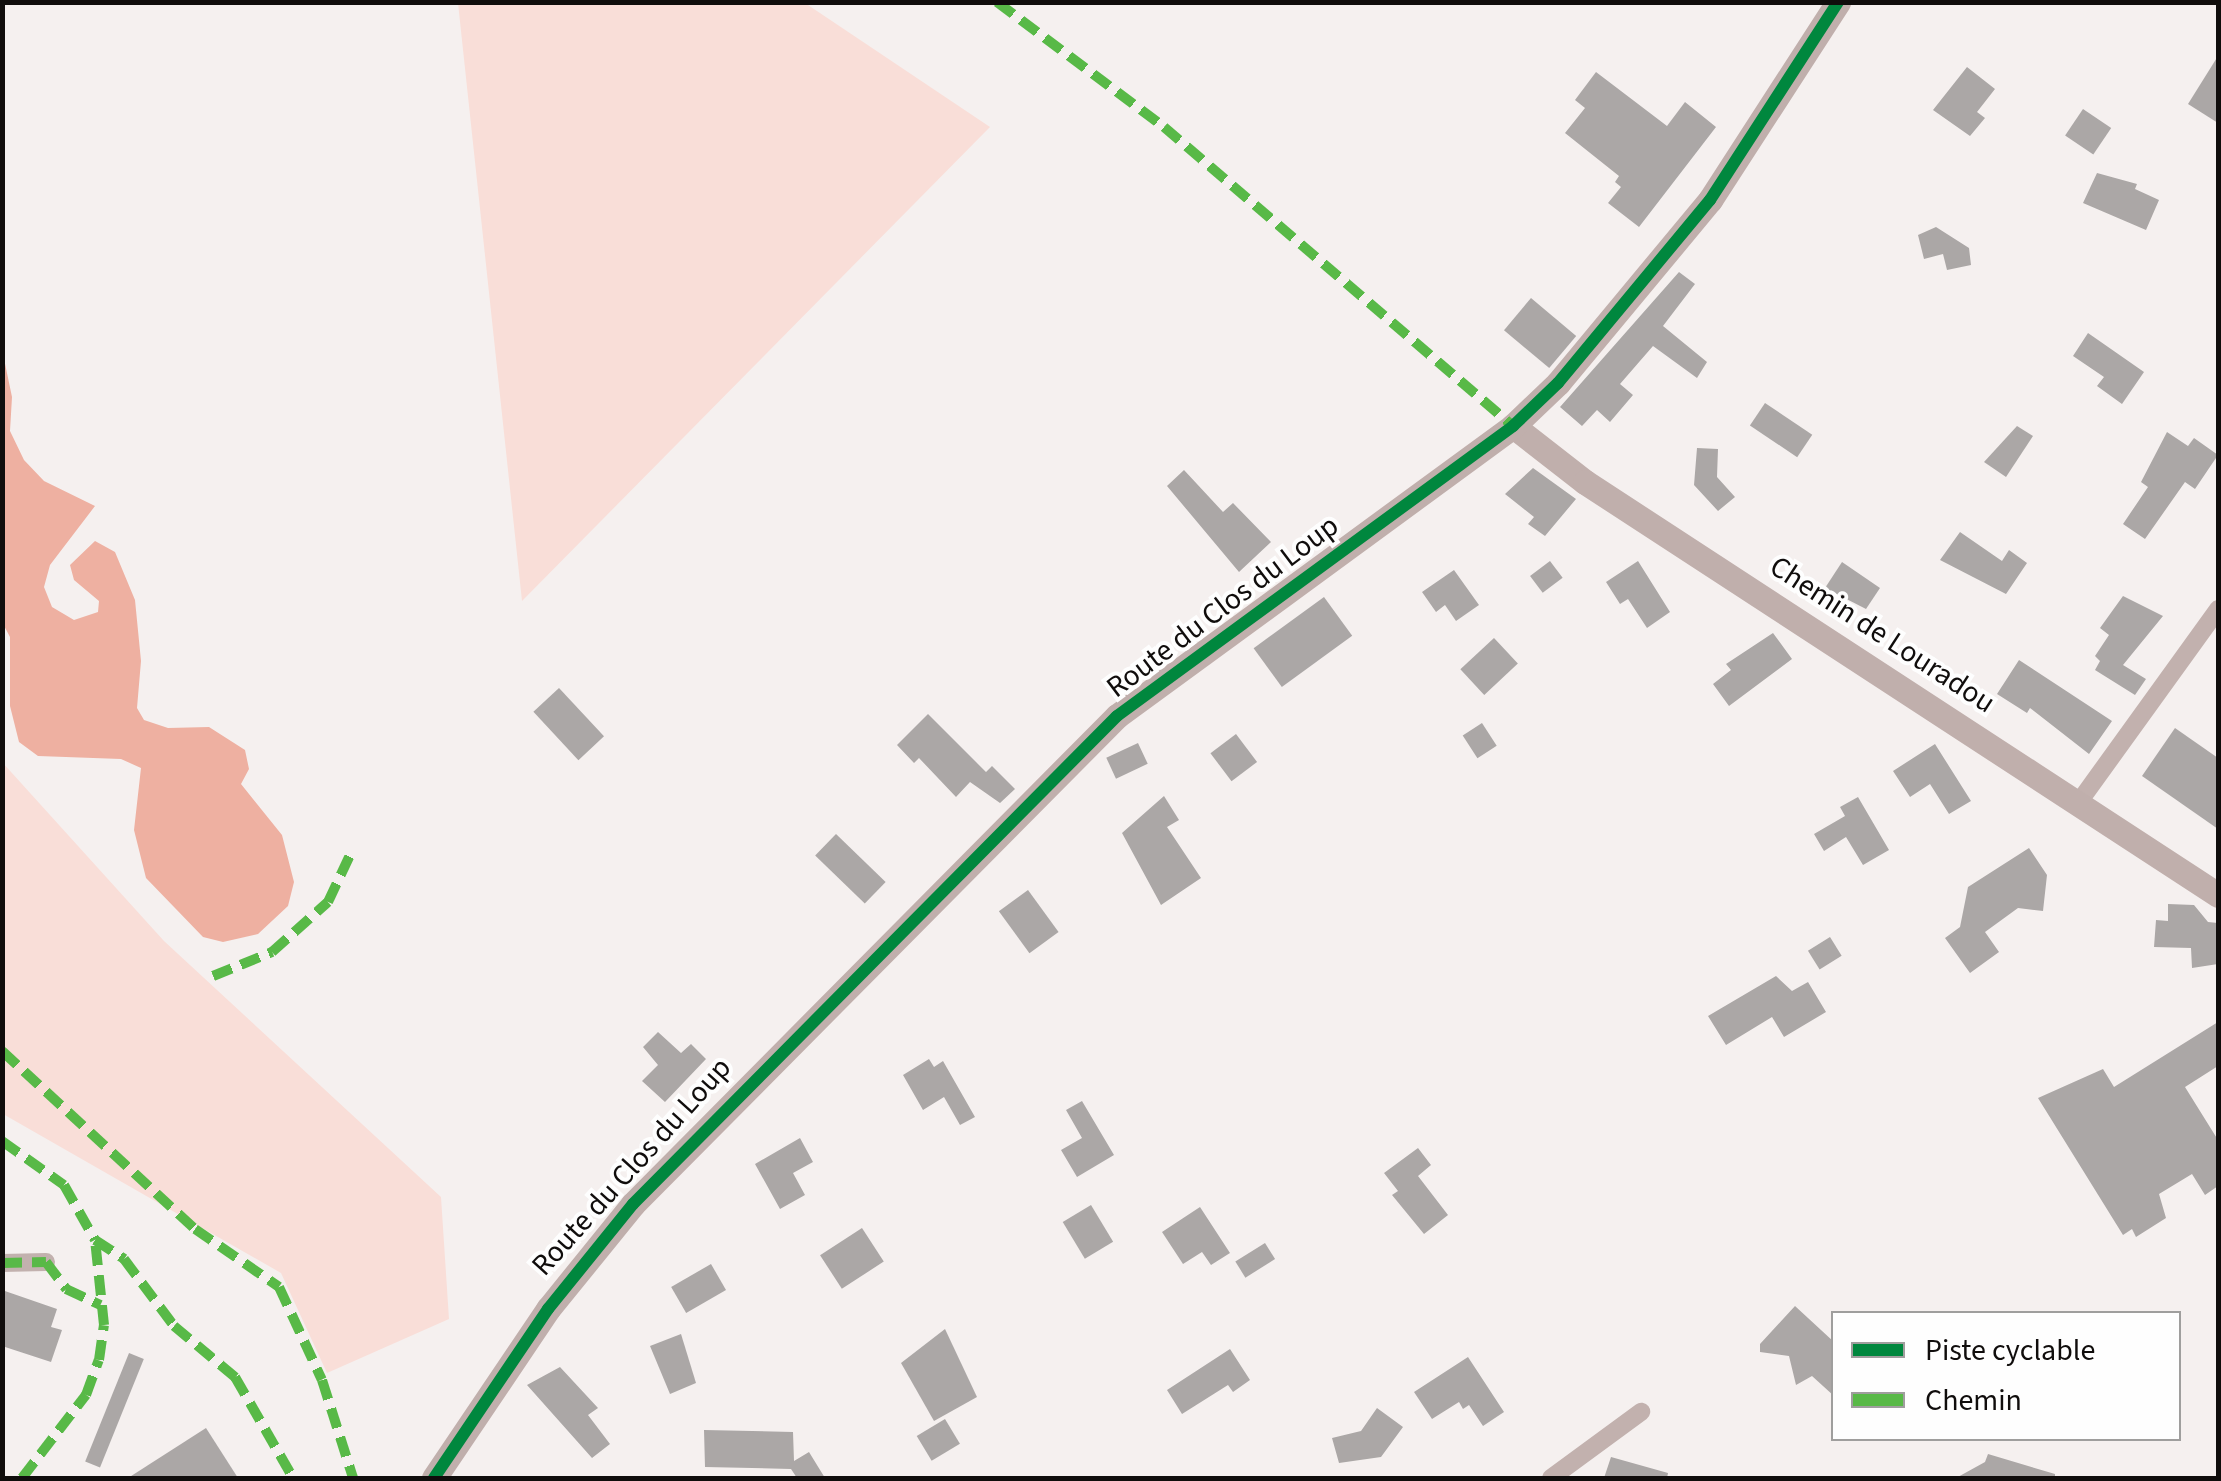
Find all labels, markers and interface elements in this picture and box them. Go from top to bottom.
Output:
street label: Route du Clos du Loup [1100,508,1346,706]
street label: Chemin de Louradou [1763,549,2001,721]
street label: Route du Clos du Loup [525,1051,739,1283]
legend [1831,1311,2181,1441]
text: Piste cyclable [1925,1329,2095,1372]
text: Chemin [1925,1379,2022,1422]

